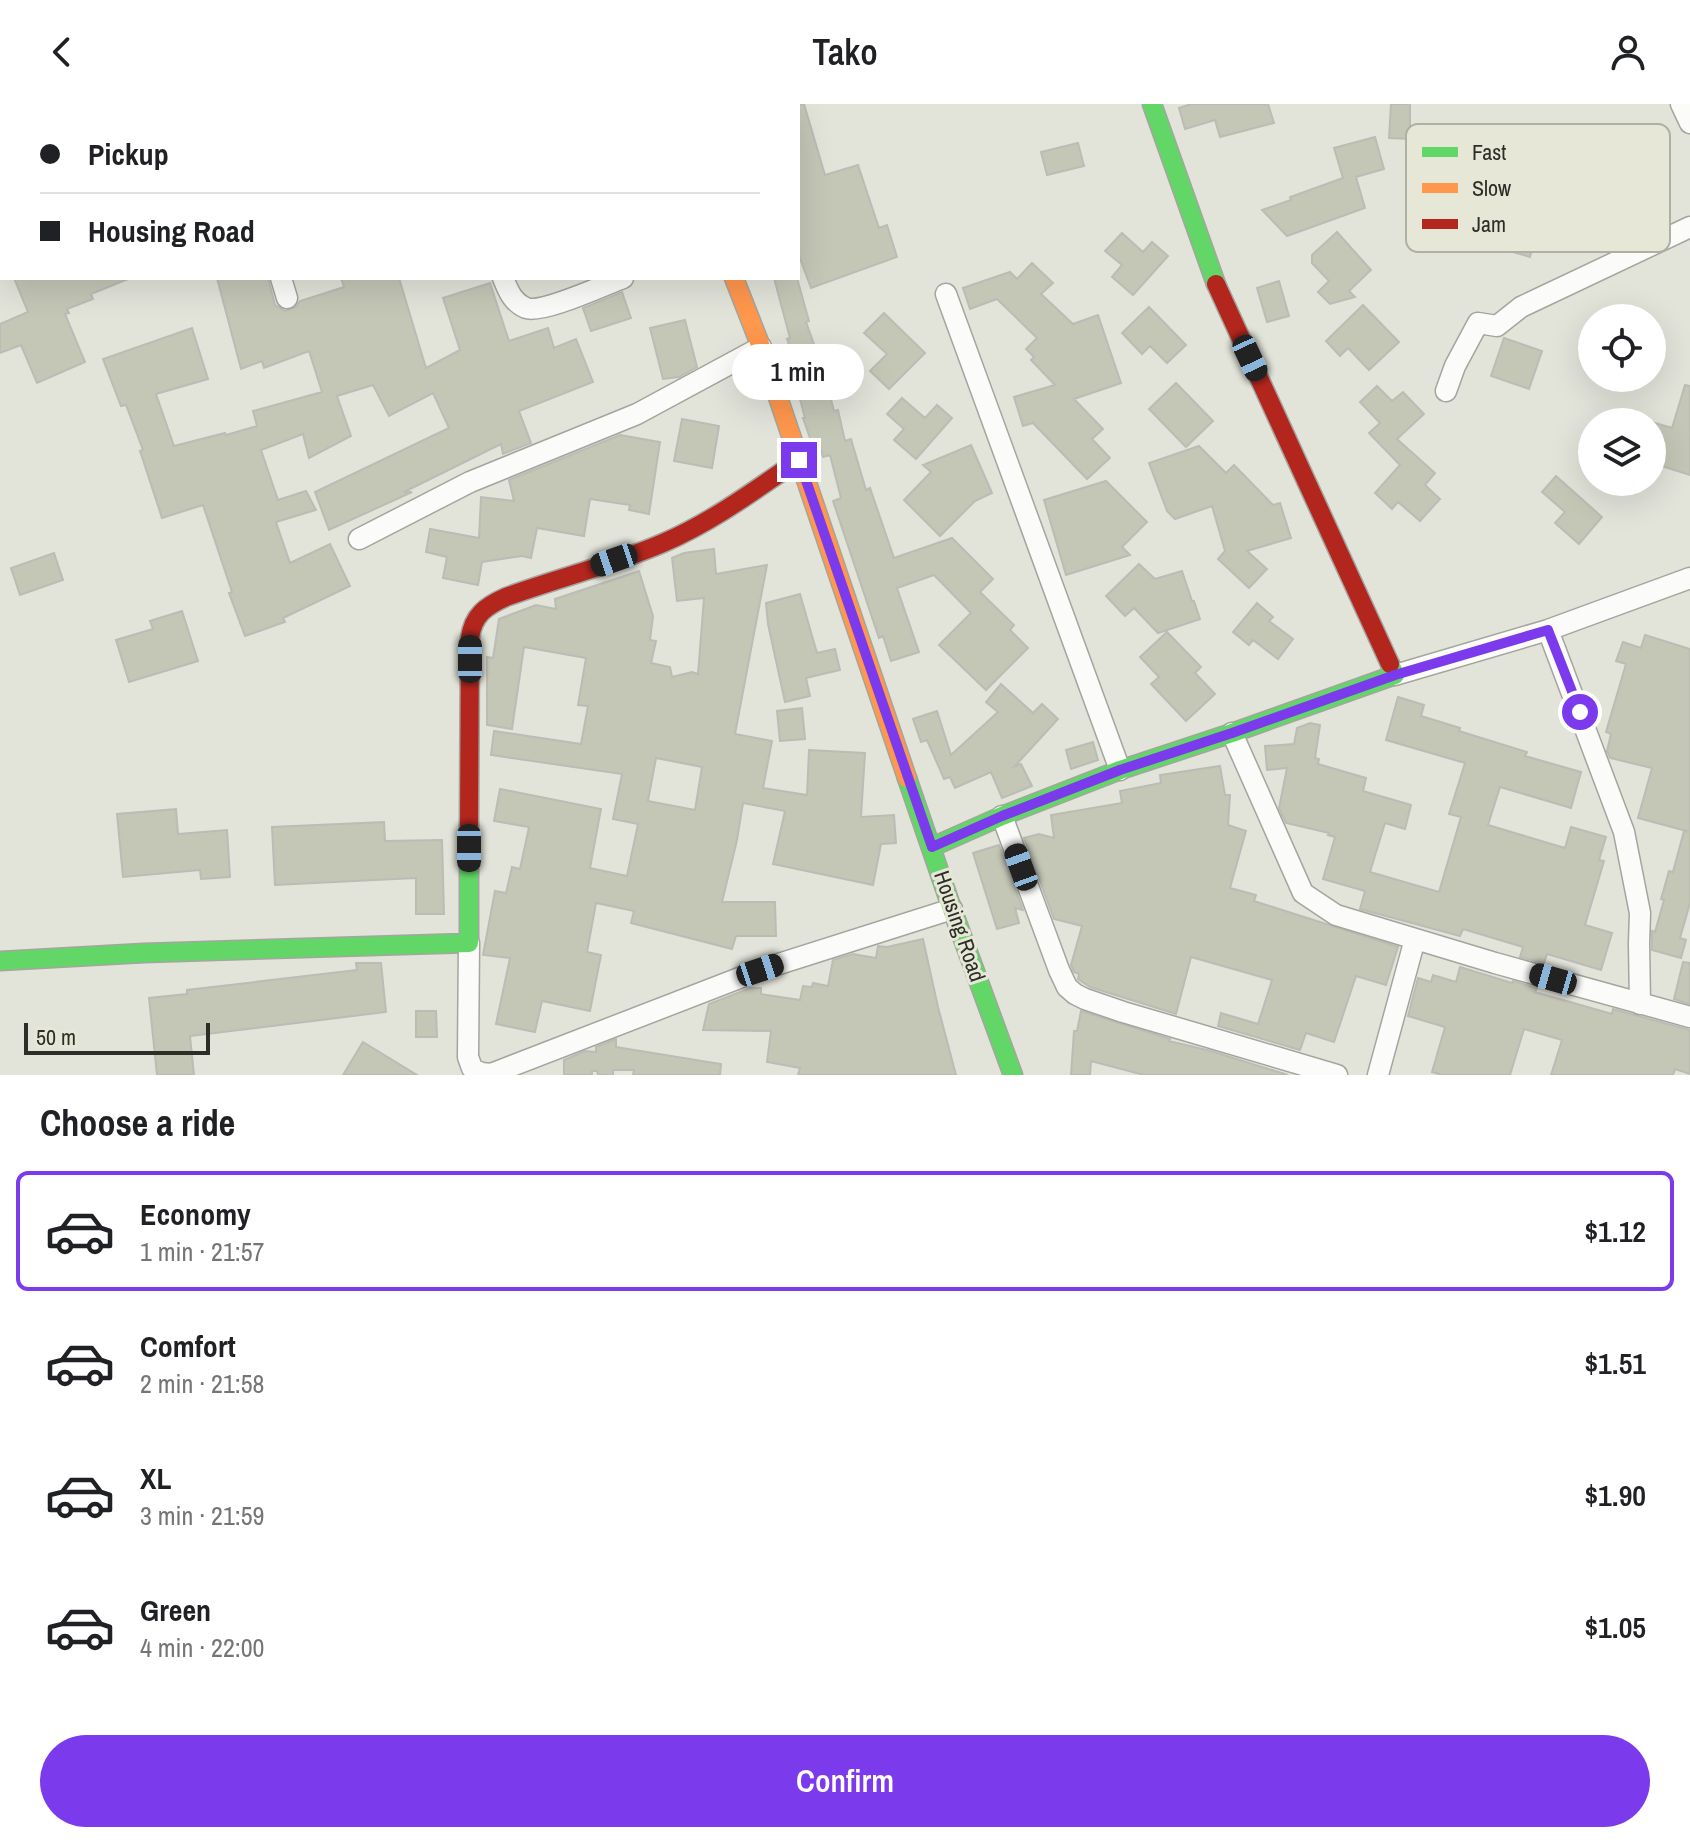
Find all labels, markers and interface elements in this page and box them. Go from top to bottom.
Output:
text: Tako [812,28,878,76]
icon: back [40,30,84,74]
icon: person [1606,30,1650,74]
legend [1406,124,1670,252]
text: Pickup [88,134,169,174]
text: Fast [1472,137,1506,167]
text: Slow [1472,173,1511,203]
text: Jam [1472,209,1506,239]
text: Housing Road [88,211,255,251]
map controls [1578,304,1666,496]
button: locate [1578,304,1666,392]
car [1229,331,1271,385]
callout: 1 min [733,344,865,400]
text: 1 min [771,354,825,389]
button: layers [1578,408,1666,496]
route end [781,442,817,478]
car [587,541,641,579]
car [458,635,482,683]
route start [1562,694,1598,730]
car [457,824,481,872]
car [1002,840,1040,894]
street label: Housing Road [927,867,993,985]
car [733,951,787,989]
car [1527,961,1579,997]
scale bar [24,1019,210,1055]
text: 50 m [36,1022,76,1052]
text: Choose a ride [40,1099,235,1147]
text: Economy [140,1194,251,1234]
icon: car [44,1195,116,1267]
text: $1.12 [1584,1211,1646,1251]
text: 1 min · 21:57 [140,1234,264,1269]
text: Comfort [140,1326,236,1366]
icon: car [44,1327,116,1399]
text: $1.51 [1584,1343,1646,1383]
text: 2 min · 21:58 [140,1366,264,1401]
text: XL [140,1458,171,1498]
icon: car [44,1459,116,1531]
text: $1.90 [1584,1475,1646,1515]
text: 3 min · 21:59 [140,1498,264,1533]
text: Green [140,1590,211,1630]
icon: car [44,1591,116,1663]
text: $1.05 [1584,1607,1646,1647]
text: 4 min · 22:00 [140,1630,264,1665]
button: Confirm [40,1735,1650,1827]

